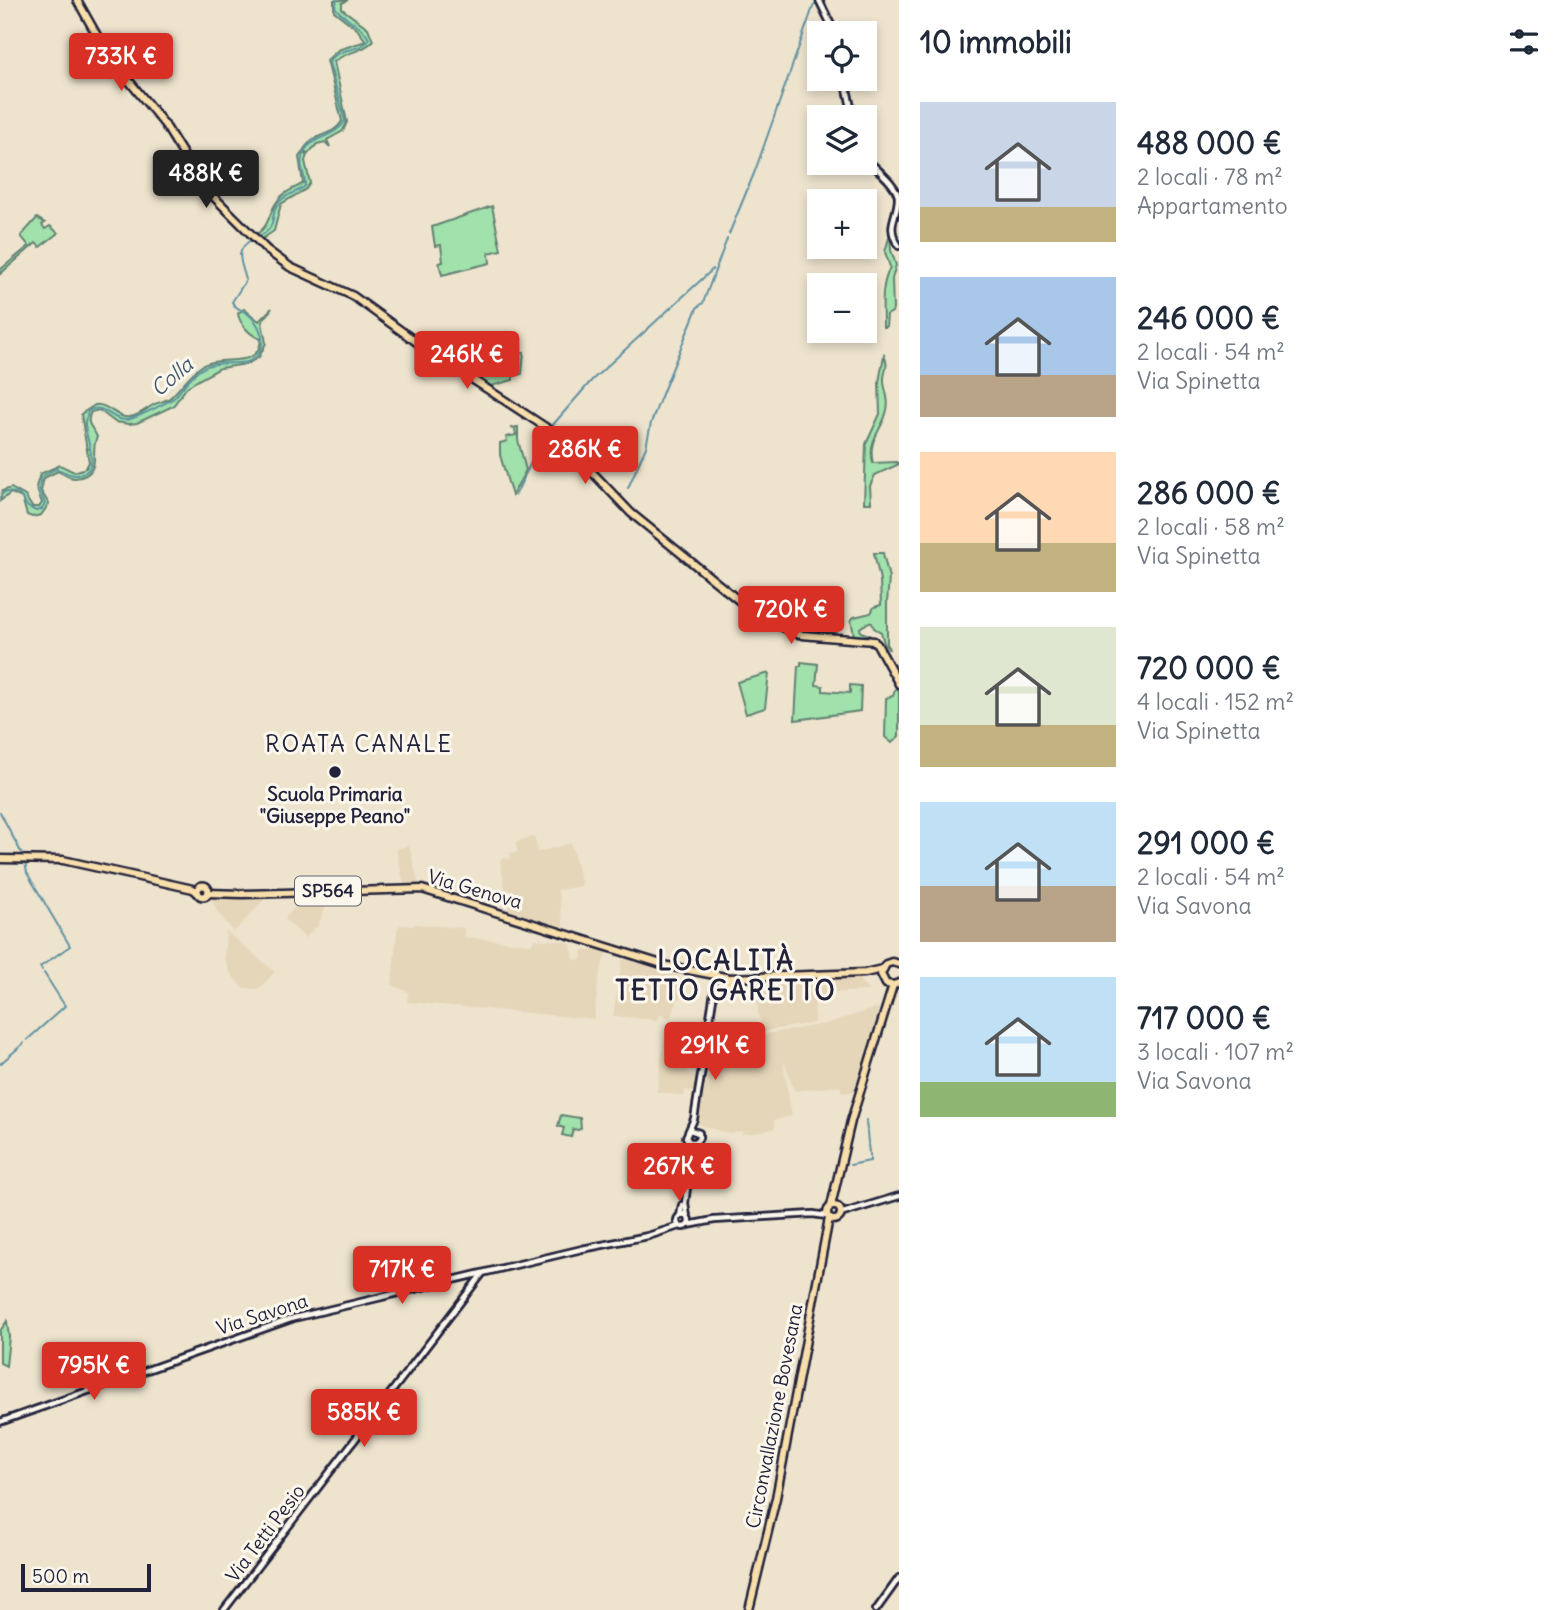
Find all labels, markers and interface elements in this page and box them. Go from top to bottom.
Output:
map controls [807,21,877,343]
button: locate [807,21,877,91]
text: 10 immobili [920,23,1072,61]
icon: filters [1505,23,1543,61]
pin: 733K € [64,34,178,93]
text: 733K € [85,41,157,70]
button: layers [807,105,877,175]
text: 488 000 € [1137,124,1282,162]
icon: home [976,130,1060,214]
pin: 488K € [149,150,263,210]
text: 488K € [169,158,243,187]
text: 2 locali · 78 m² [1137,162,1283,191]
button: + [807,189,877,259]
text: Appartamento [1137,191,1288,220]
button: − [807,273,877,343]
text: 246 000 € [1137,299,1280,337]
icon: home [976,305,1060,389]
pin: 246K € [410,332,524,391]
text: 2 locali · 54 m² [1137,337,1285,366]
text: 246K € [430,339,504,368]
water label: Colla [145,351,199,402]
text: Via Spinetta [1137,366,1261,395]
pin: 286K € [528,426,642,486]
text: 286K € [548,434,622,463]
text: 286 000 € [1137,474,1281,512]
icon: home [976,480,1060,564]
text: 2 locali · 58 m² [1137,512,1285,541]
text: Via Spinetta [1137,541,1261,570]
pin: 720K € [734,586,848,646]
text: 720K € [754,594,828,623]
text: 720 000 € [1137,649,1281,687]
icon: home [976,655,1060,739]
text: 4 locali · 152 m² [1137,687,1294,716]
text: Via Spinetta [1137,716,1261,745]
district label: ROATA CANALE [265,729,453,758]
marker: Scuola Primaria "Giuseppe Peano" [327,764,343,780]
place label: Scuola Primaria "Giuseppe Peano" [260,782,410,828]
text: 291 000 € [1137,824,1275,862]
icon: home [976,830,1060,914]
text: 2 locali · 54 m² [1137,862,1285,891]
street label: Via Genova [425,864,525,914]
road number: SP564 [295,876,361,906]
text: Via Savona [1137,891,1252,920]
district label: LOCALITÀ TETTO GARETTO [615,943,837,1007]
text: 717 000 € [1137,999,1271,1037]
icon: home [976,1005,1060,1089]
pin: 291K € [658,1023,772,1082]
text: 291K € [680,1030,750,1059]
text: 3 locali · 107 m² [1137,1037,1294,1066]
text: Via Savona [1137,1066,1252,1095]
pin: 267K € [622,1144,736,1203]
text: 267K € [643,1151,715,1180]
pin: 717K € [345,1246,459,1306]
text: 717K € [369,1254,435,1283]
street label: Via Savona [213,1288,311,1340]
street label: Circonvallazione Bovesana [740,1301,808,1530]
pin: 795K € [37,1342,151,1402]
text: 795K € [58,1350,130,1379]
pin: 585K € [307,1390,421,1449]
text: 585K € [327,1397,401,1426]
street label: Via Tetti Pesio [220,1479,310,1587]
scale bar [21,1561,150,1593]
text: 500 m [32,1564,89,1588]

